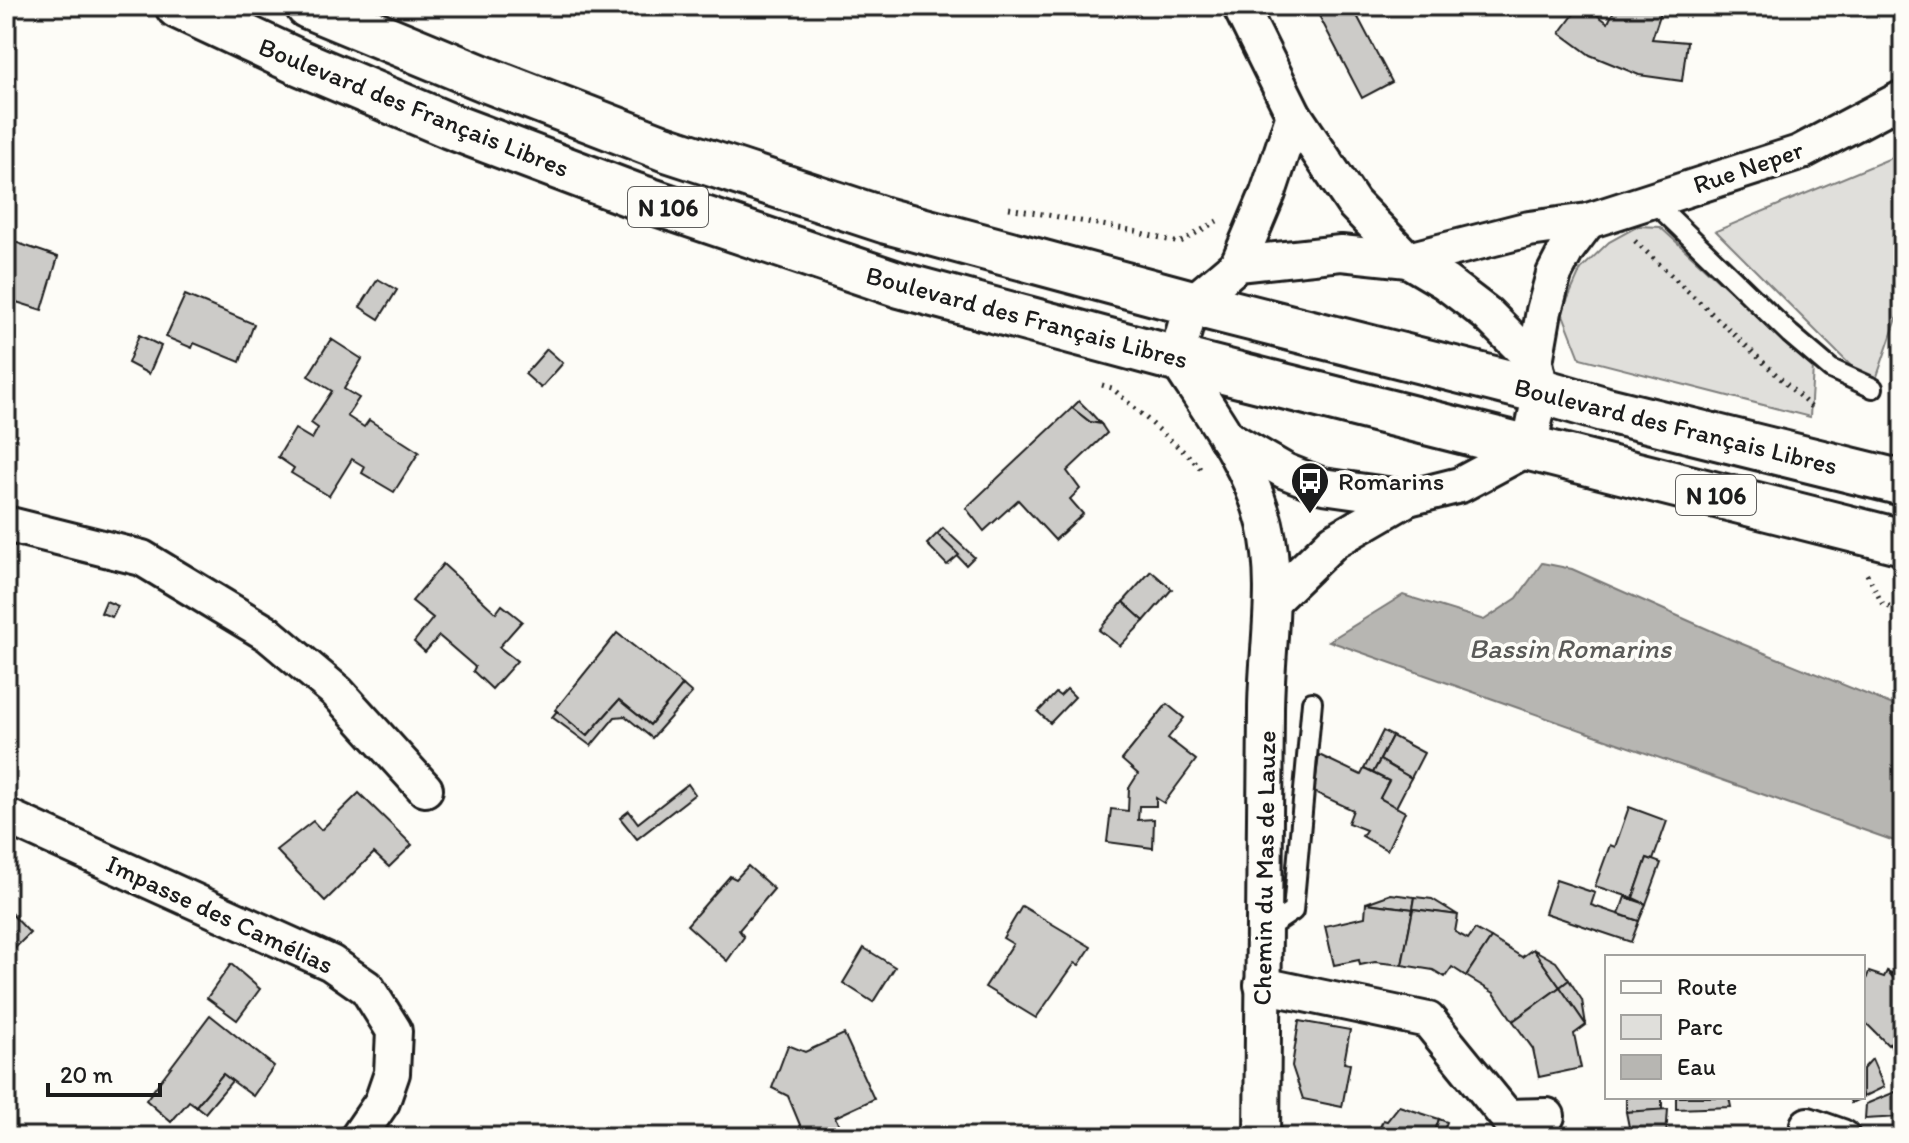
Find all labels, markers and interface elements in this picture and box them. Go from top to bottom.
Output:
street label: Boulevard des Français Libres [254,30,574,184]
street label: Rue Neper [1689,133,1807,201]
road number: N 106 [628,187,708,227]
street label: Boulevard des Français Libres [863,259,1191,375]
street label: Boulevard des Français Libres [1511,370,1841,482]
bus stop icon: Romarins [1289,460,1331,515]
place label: Romarins [1338,465,1444,497]
road number: N 106 [1676,475,1756,515]
water label: Bassin Romarins [1469,631,1673,665]
street label: Chemin du Mas de Lauze [1246,730,1282,1006]
street label: Impasse des Camélias [101,847,339,981]
legend [1605,955,1865,1099]
text: Route [1677,972,1737,1001]
text: Parc [1677,1012,1723,1041]
scale bar [48,1047,160,1097]
text: Eau [1677,1052,1716,1081]
text: 20 m [60,1060,113,1089]

